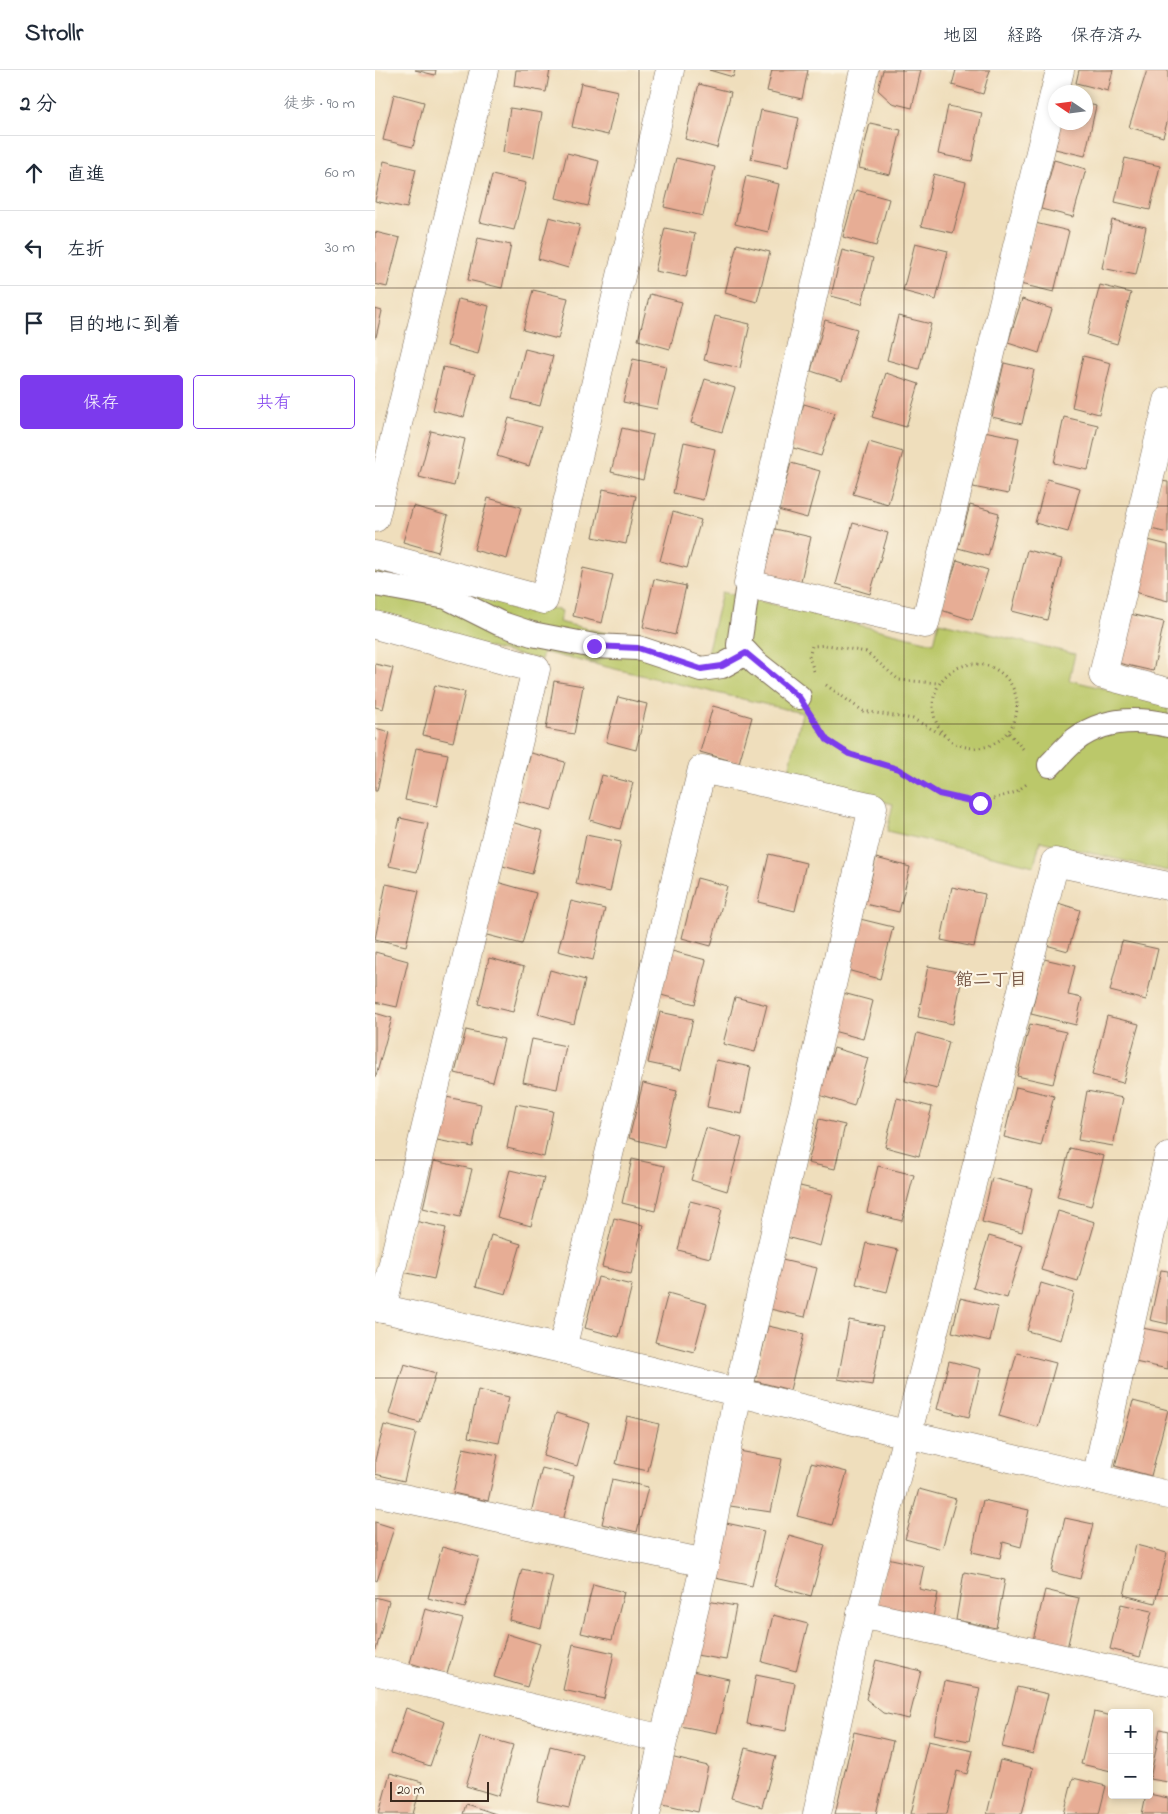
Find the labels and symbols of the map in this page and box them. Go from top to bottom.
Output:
north arrow [1048,85,1093,130]
route end [583,635,606,658]
route start [969,792,992,815]
district label: 館二丁目 [955,968,1027,994]
scale bar [390,1779,489,1802]

